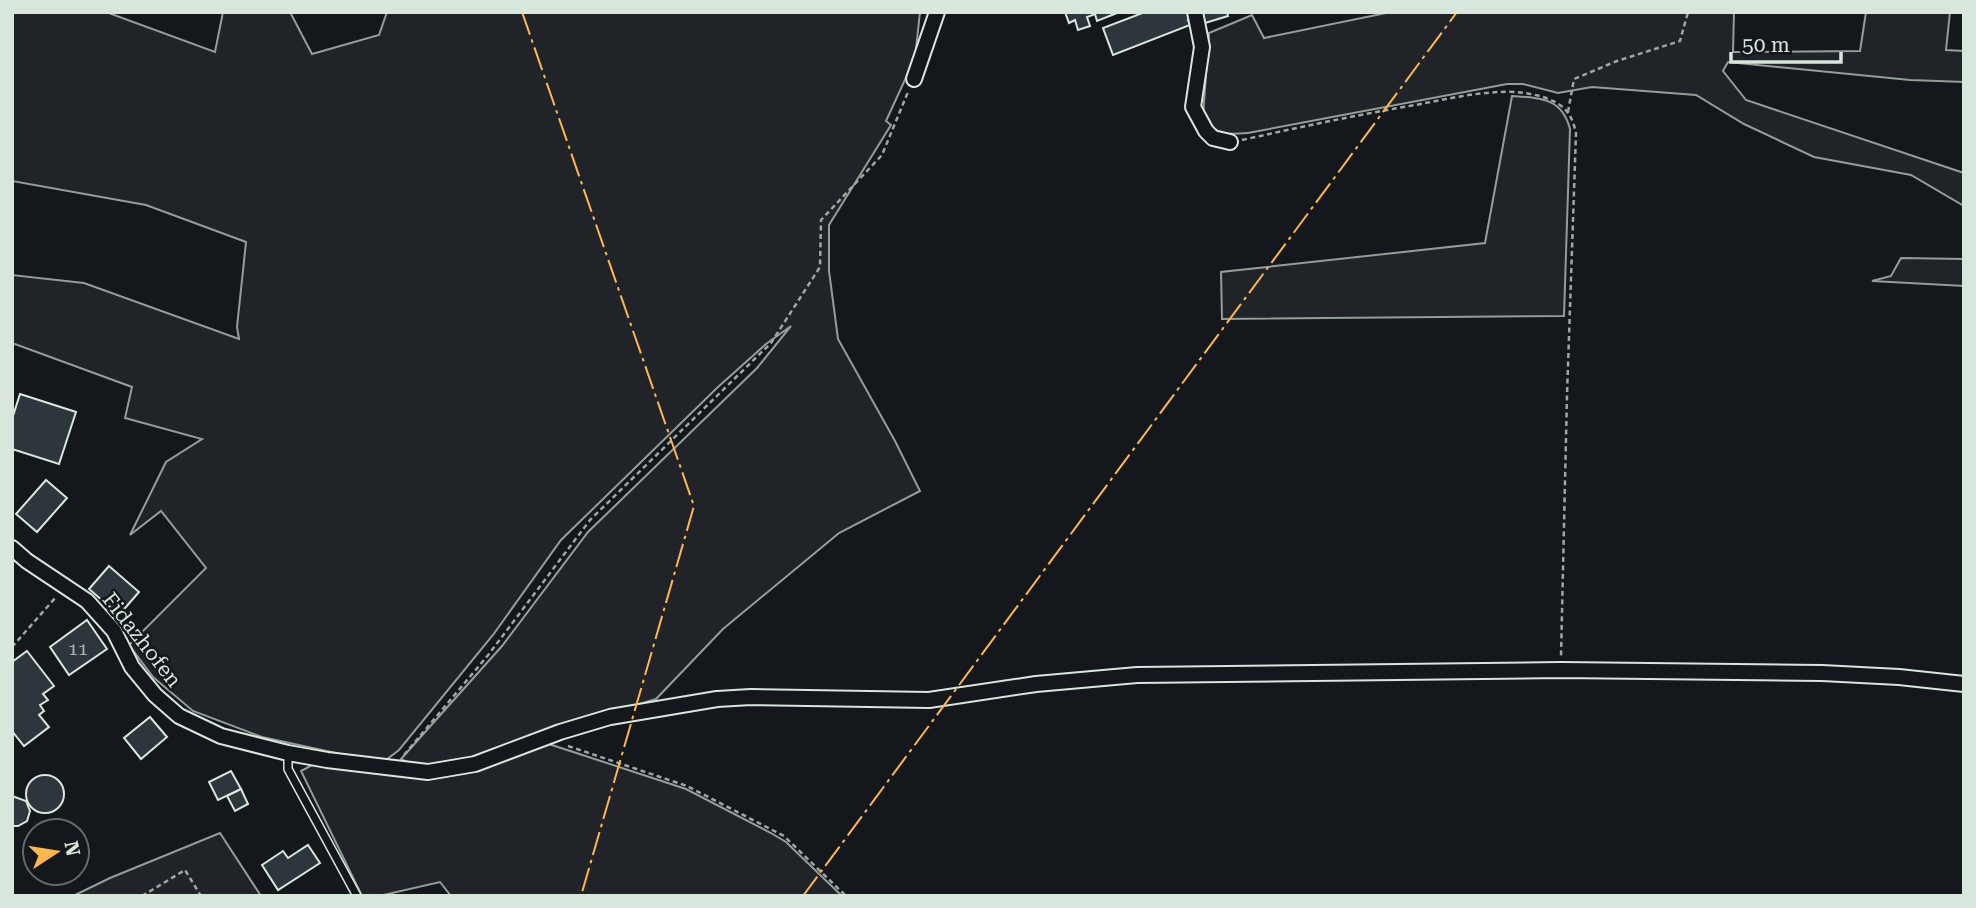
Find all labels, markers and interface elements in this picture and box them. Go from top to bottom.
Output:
scale bar [1731,21,1841,65]
text: 50 m [1742,33,1790,57]
street label: Fidazhofen [98,588,187,692]
house number: 11 [68,638,88,659]
north arrow [21,817,91,887]
text: N [59,839,85,858]

